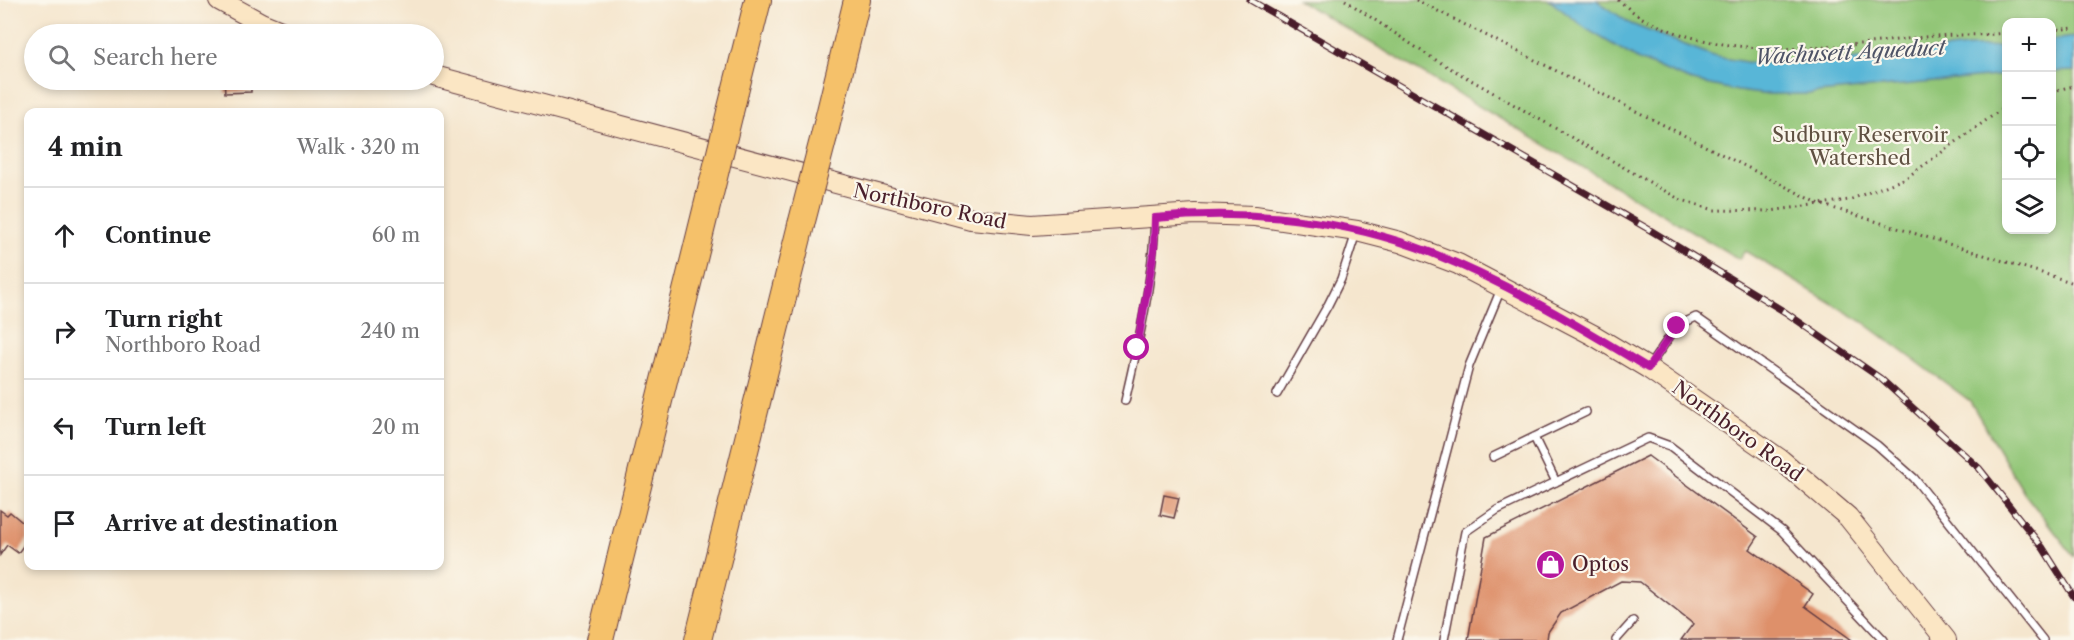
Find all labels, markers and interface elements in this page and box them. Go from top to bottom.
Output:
map controls [2002,18,2056,234]
button: + [2002,18,2056,72]
search box [24,24,444,90]
water label: Wachusett Aqueduct [1754,34,1948,69]
icon: search [45,41,78,74]
text: Search here [93,44,218,71]
button: − [2002,72,2056,126]
park label: Sudbury Reservoir Watershed [1772,123,1949,170]
button: locate [2002,126,2056,180]
text: 4 min [48,131,123,163]
text: Walk · 320 m [297,135,420,159]
street label: Northboro Road [851,178,1009,234]
button: layers [2002,180,2056,234]
icon: ahead [48,219,81,252]
text: Continue [105,222,211,249]
text: 60 m [372,223,420,247]
text: Turn right [105,306,223,333]
route end [1663,312,1689,338]
icon: right [48,315,81,348]
text: 240 m [360,319,420,343]
text: Northboro Road [105,333,261,357]
route start [1123,334,1149,360]
street label: Northboro Road [1668,375,1808,487]
icon: left [48,411,81,444]
text: Turn left [105,414,206,441]
text: 20 m [372,415,420,439]
icon: arrive [48,507,81,540]
text: Arrive at destination [105,510,338,537]
shop icon: Optos [1535,548,1567,580]
place label: Optos [1572,552,1629,576]

